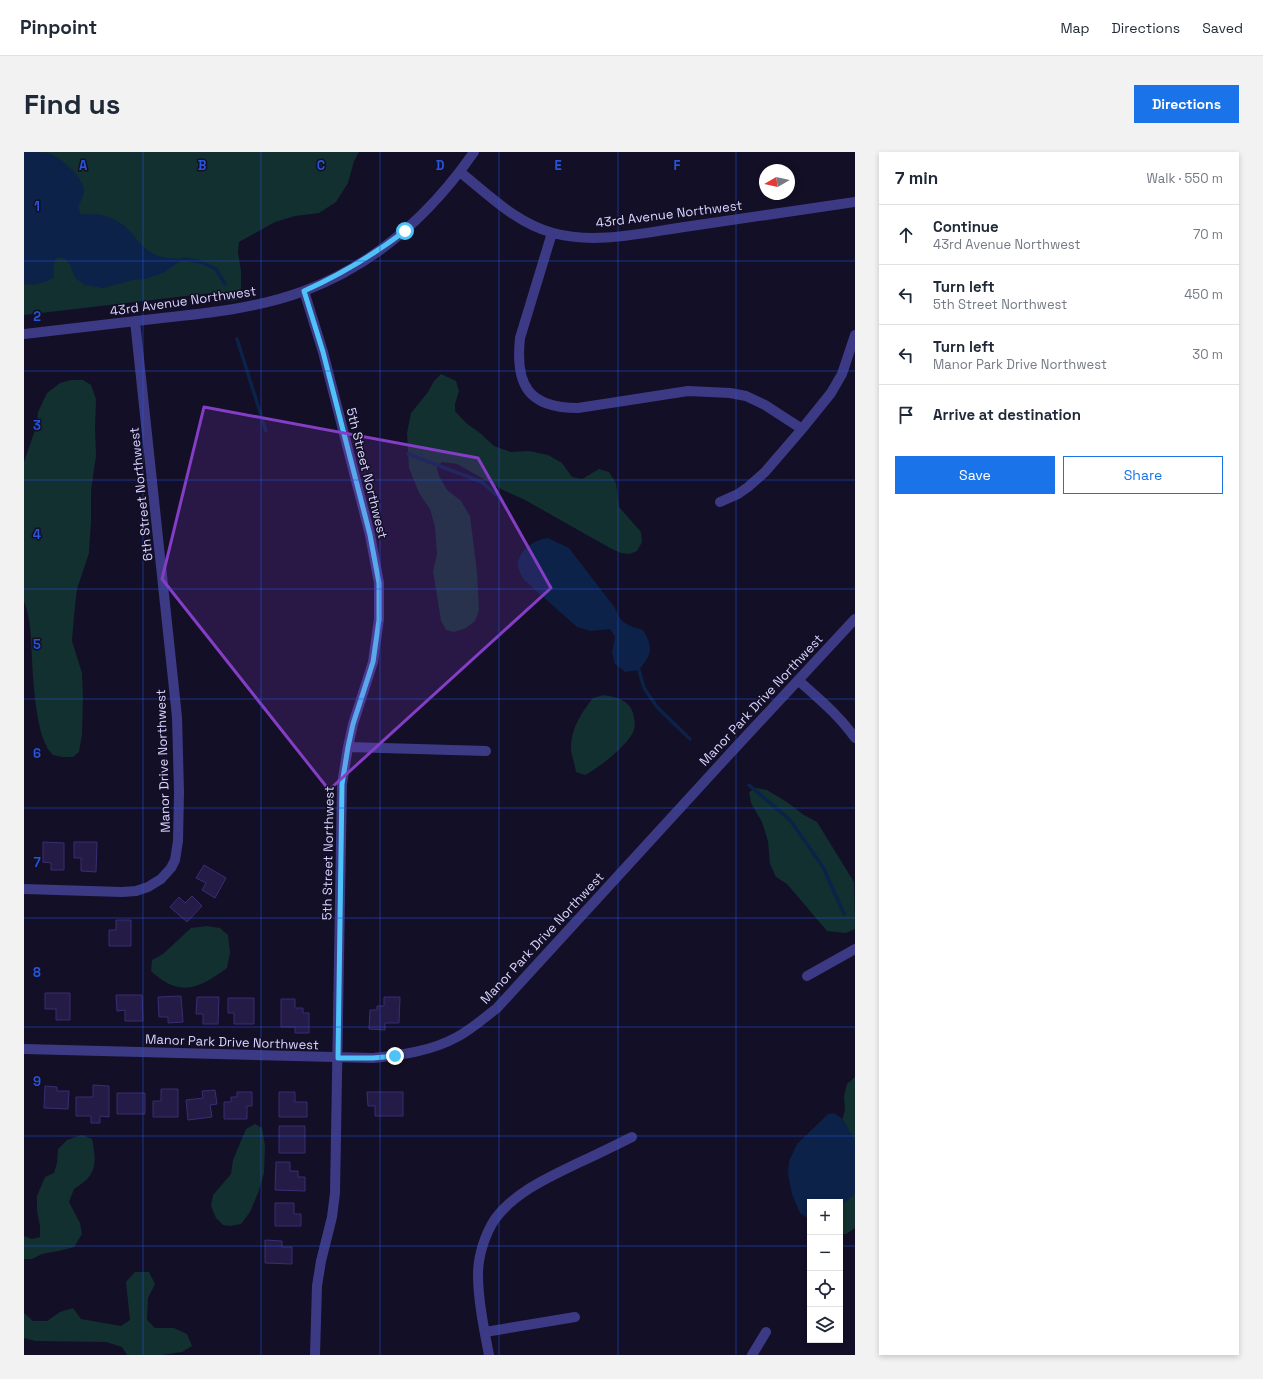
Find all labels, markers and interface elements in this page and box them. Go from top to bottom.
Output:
text: Pinpoint [20,15,97,40]
text: Map [1060,19,1090,37]
text: Directions [1112,19,1180,37]
text: Saved [1202,19,1243,37]
button: Directions [1134,85,1239,123]
text: Find us [24,86,121,122]
text: A [79,157,88,174]
text: B [198,157,207,174]
text: C [317,157,325,174]
text: D [436,157,445,174]
text: E [554,157,562,174]
text: F [674,157,681,174]
north arrow [759,164,795,200]
text: 7 min [895,167,938,189]
text: Walk · 550 m [1147,170,1223,187]
street label: 43rd Avenue Northwest [595,197,743,231]
text: 1 [34,198,40,215]
text: Continue [933,217,999,236]
route start [396,222,414,240]
icon: ahead [895,224,917,246]
text: 70 m [1193,226,1223,243]
text: 43rd Avenue Northwest [933,236,1081,253]
text: Turn left [933,277,995,296]
street label: 43rd Avenue Northwest [109,282,257,320]
icon: left [895,284,917,306]
text: 450 m [1184,286,1223,303]
text: 5th Street Northwest [933,296,1067,313]
text: 2 [33,308,41,325]
text: Turn left [933,337,995,356]
icon: left [895,344,917,366]
text: 30 m [1192,346,1223,363]
text: Manor Park Drive Northwest [933,356,1107,373]
icon: arrive [895,404,917,426]
text: Arrive at destination [933,405,1081,424]
street label: 5th Street Northwest [343,406,391,540]
text: 3 [33,417,41,434]
street label: 6th Street Northwest [126,426,156,562]
button: Save [895,456,1055,494]
button: Share [1063,456,1223,494]
text: 4 [33,526,41,543]
street label: Manor Park Drive Northwest [695,631,827,769]
text: 5 [33,636,41,653]
street label: Manor Drive Northwest [152,689,174,833]
text: 6 [33,745,41,762]
street label: 5th Street Northwest [318,786,338,920]
text: 7 [33,854,41,871]
street label: Manor Park Drive Northwest [476,869,608,1007]
text: 8 [33,964,41,981]
street label: Manor Park Drive Northwest [145,1030,319,1054]
route end [386,1047,404,1065]
text: 9 [33,1073,41,1090]
map controls [807,1199,843,1343]
button: + [807,1199,843,1235]
button: − [807,1235,843,1271]
button: locate [807,1271,843,1307]
button: layers [807,1307,843,1343]

